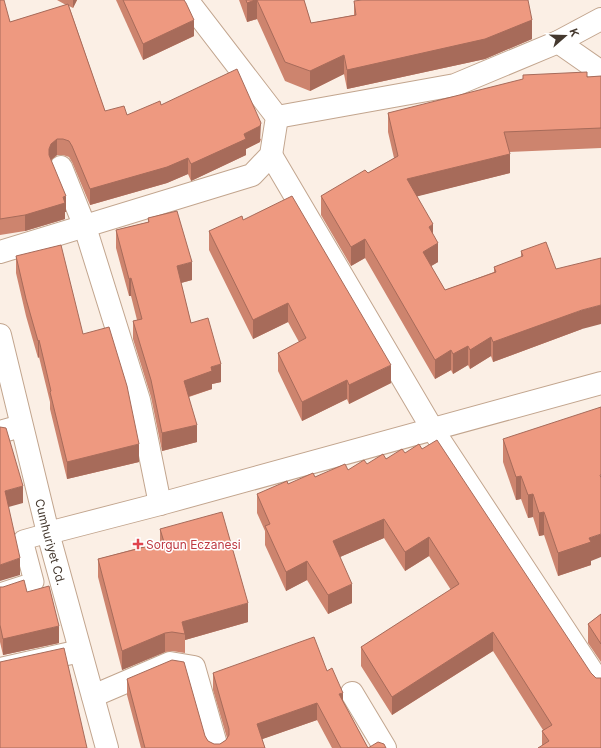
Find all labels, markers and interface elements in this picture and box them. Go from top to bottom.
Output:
north arrow [545,16,585,56]
text: K [566,26,582,39]
street label: Cumhuriyet Cd. [32,497,69,587]
place label: Sorgun Eczanesi [146,537,241,552]
marker: Sorgun Eczanesi [133,539,143,549]

